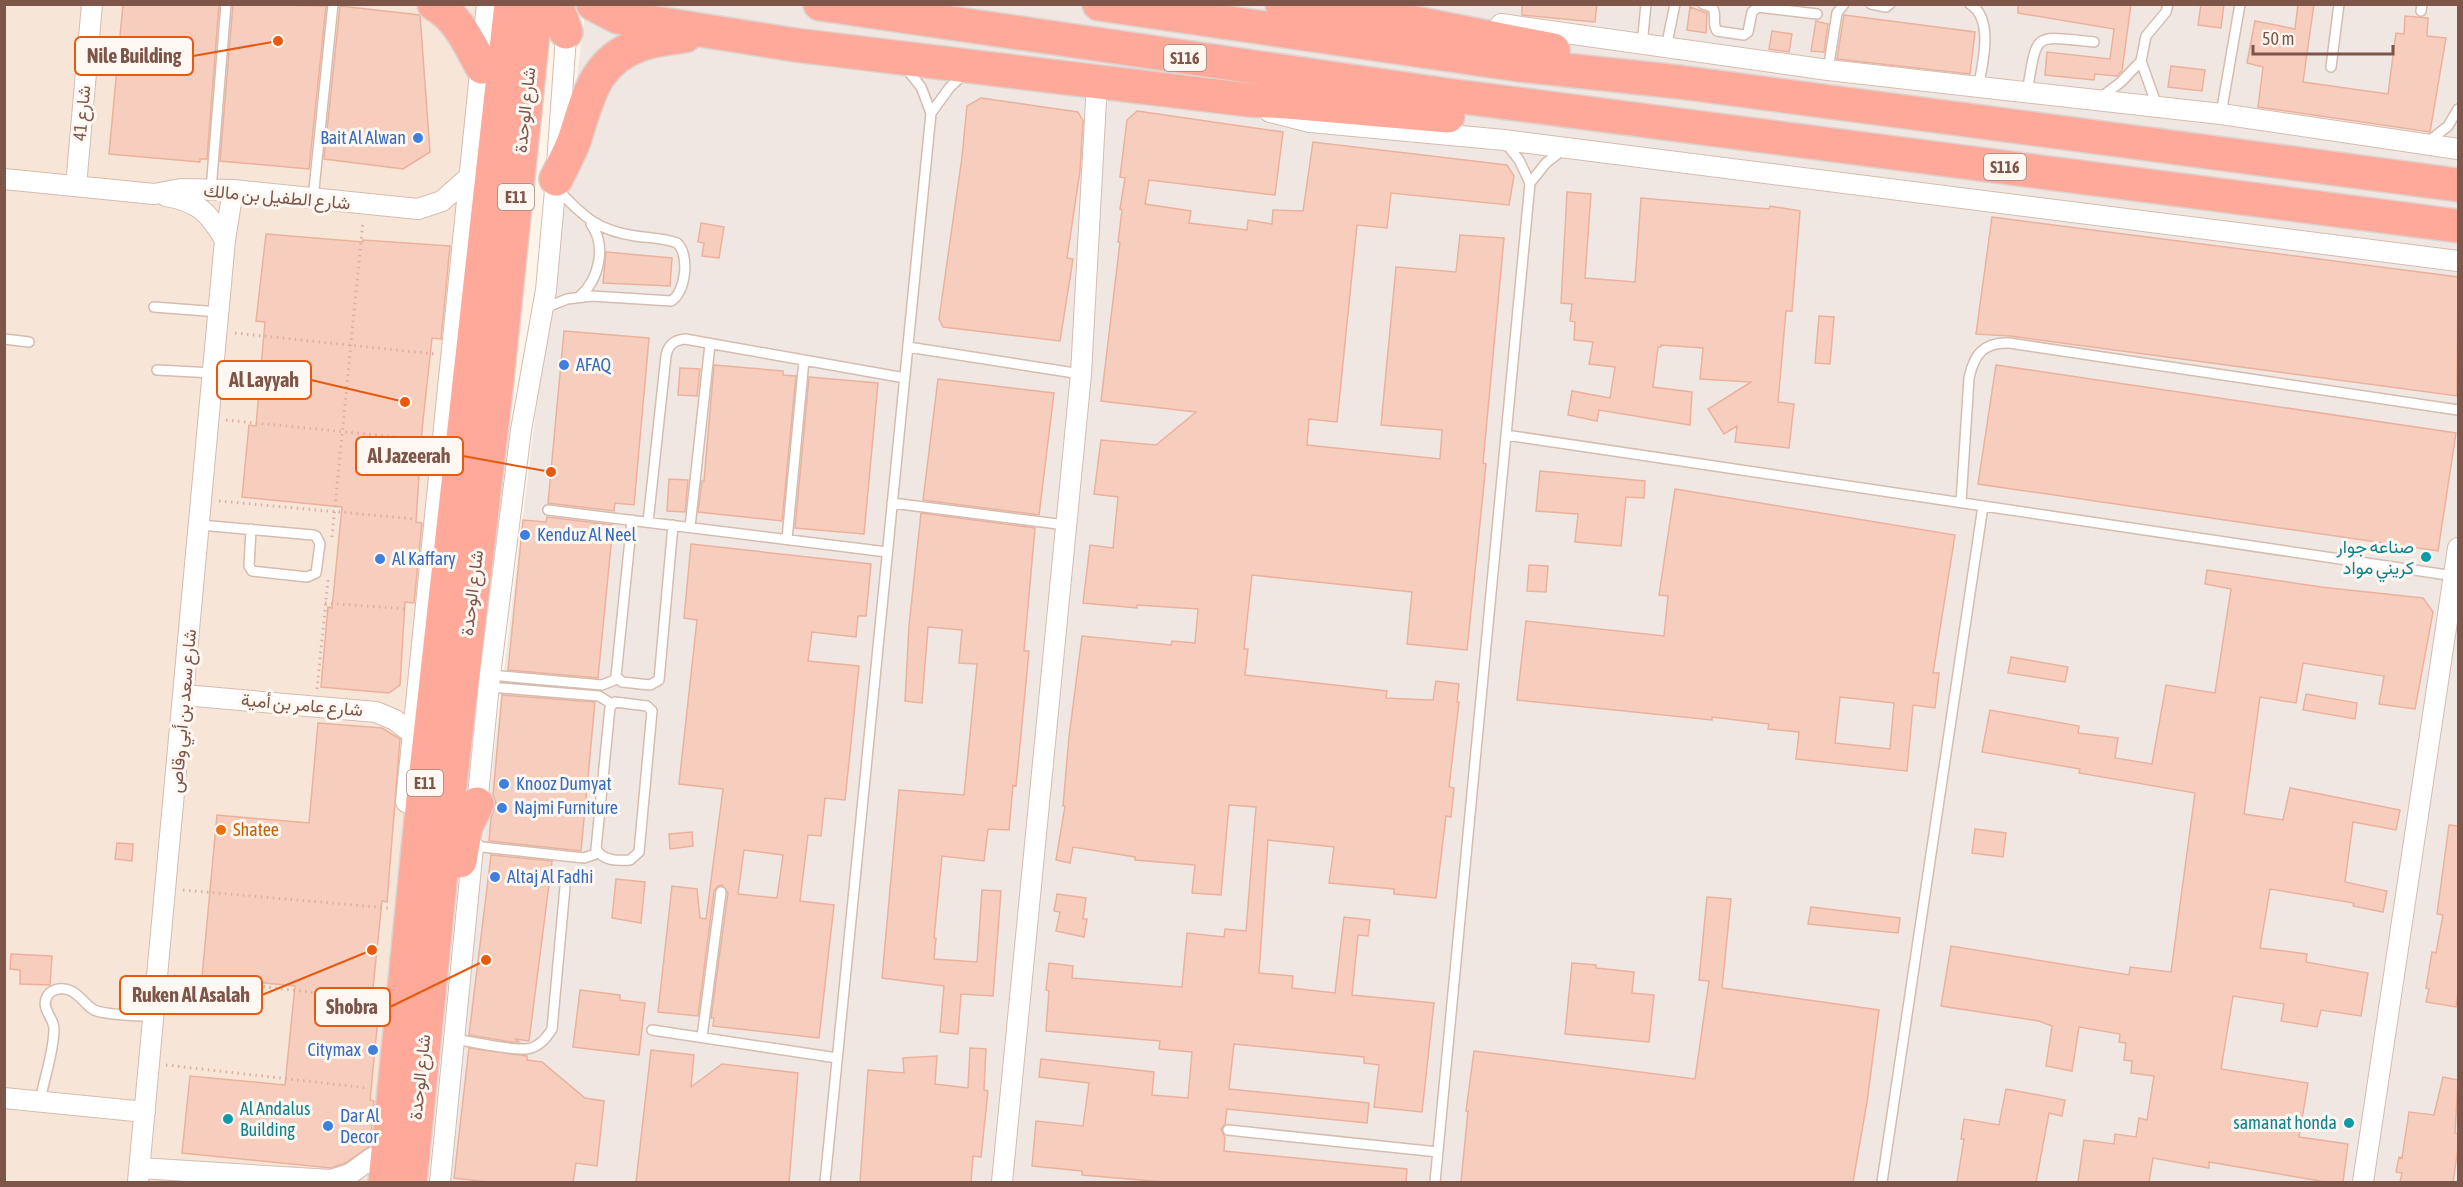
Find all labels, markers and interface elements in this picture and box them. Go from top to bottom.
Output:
scale bar [2253,18,2392,56]
text: 50 m [2262,28,2294,49]
callout: Nile Building [75,37,193,75]
text: Nile Building [87,44,182,67]
road number: S116 [1164,45,1206,71]
street label: شارع الوحدة [510,66,541,154]
street label: شارع 41 [69,84,96,142]
place label: Bait Al Alwan [320,127,406,148]
marker: Bait Al Alwan [411,131,425,145]
road number: S116 [1984,154,2026,180]
street label: شارع الطفيل بن مالك [203,180,351,215]
road number: E11 [498,184,534,210]
place label: AFAQ [576,354,612,375]
marker: AFAQ [557,358,571,372]
callout: Al Layyah [217,361,311,399]
text: Al Layyah [228,368,299,391]
callout: Al Jazeerah [356,437,463,475]
text: Al Jazeerah [366,444,451,467]
place label: Kenduz Al Neel [537,524,636,545]
marker: Kenduz Al Neel [518,528,532,542]
place label: صناعه جوار كريني مواد [2336,536,2414,583]
place label: Al Kaffary [392,548,456,569]
street label: شارع الوحدة [456,549,489,637]
marker: صناعه جوار كريني مواد [2419,550,2433,564]
marker: Al Kaffary [373,552,387,566]
street label: شارع سعد بن أبي وقاص [165,628,205,794]
street label: شارع عامر بن أمية [240,689,364,722]
road number: E11 [407,770,443,796]
place label: Knooz Dumyat [516,773,612,794]
marker: Knooz Dumyat [497,777,511,791]
place label: Najmi Furniture [514,797,618,818]
marker: Najmi Furniture [495,801,509,815]
place label: Shatee [233,819,279,840]
marker: Shatee [214,823,228,837]
place label: Altaj Al Fadhi [507,866,593,887]
marker: Altaj Al Fadhi [488,870,502,884]
callout: Ruken Al Asalah [120,976,262,1014]
text: Ruken Al Asalah [132,983,250,1006]
callout: Shobra [315,988,390,1026]
text: Shobra [326,995,378,1018]
street label: شارع الوحدة [405,1033,436,1121]
place label: Citymax [308,1039,361,1060]
marker: Citymax [366,1043,380,1057]
place label: Al Andalus Building [240,1098,310,1140]
place label: Dar Al Decor [340,1105,380,1147]
marker: Al Andalus Building [221,1112,235,1126]
place label: samanat honda [2233,1112,2337,1133]
marker: samanat honda [2342,1116,2356,1130]
marker: Dar Al Decor [321,1119,335,1133]

